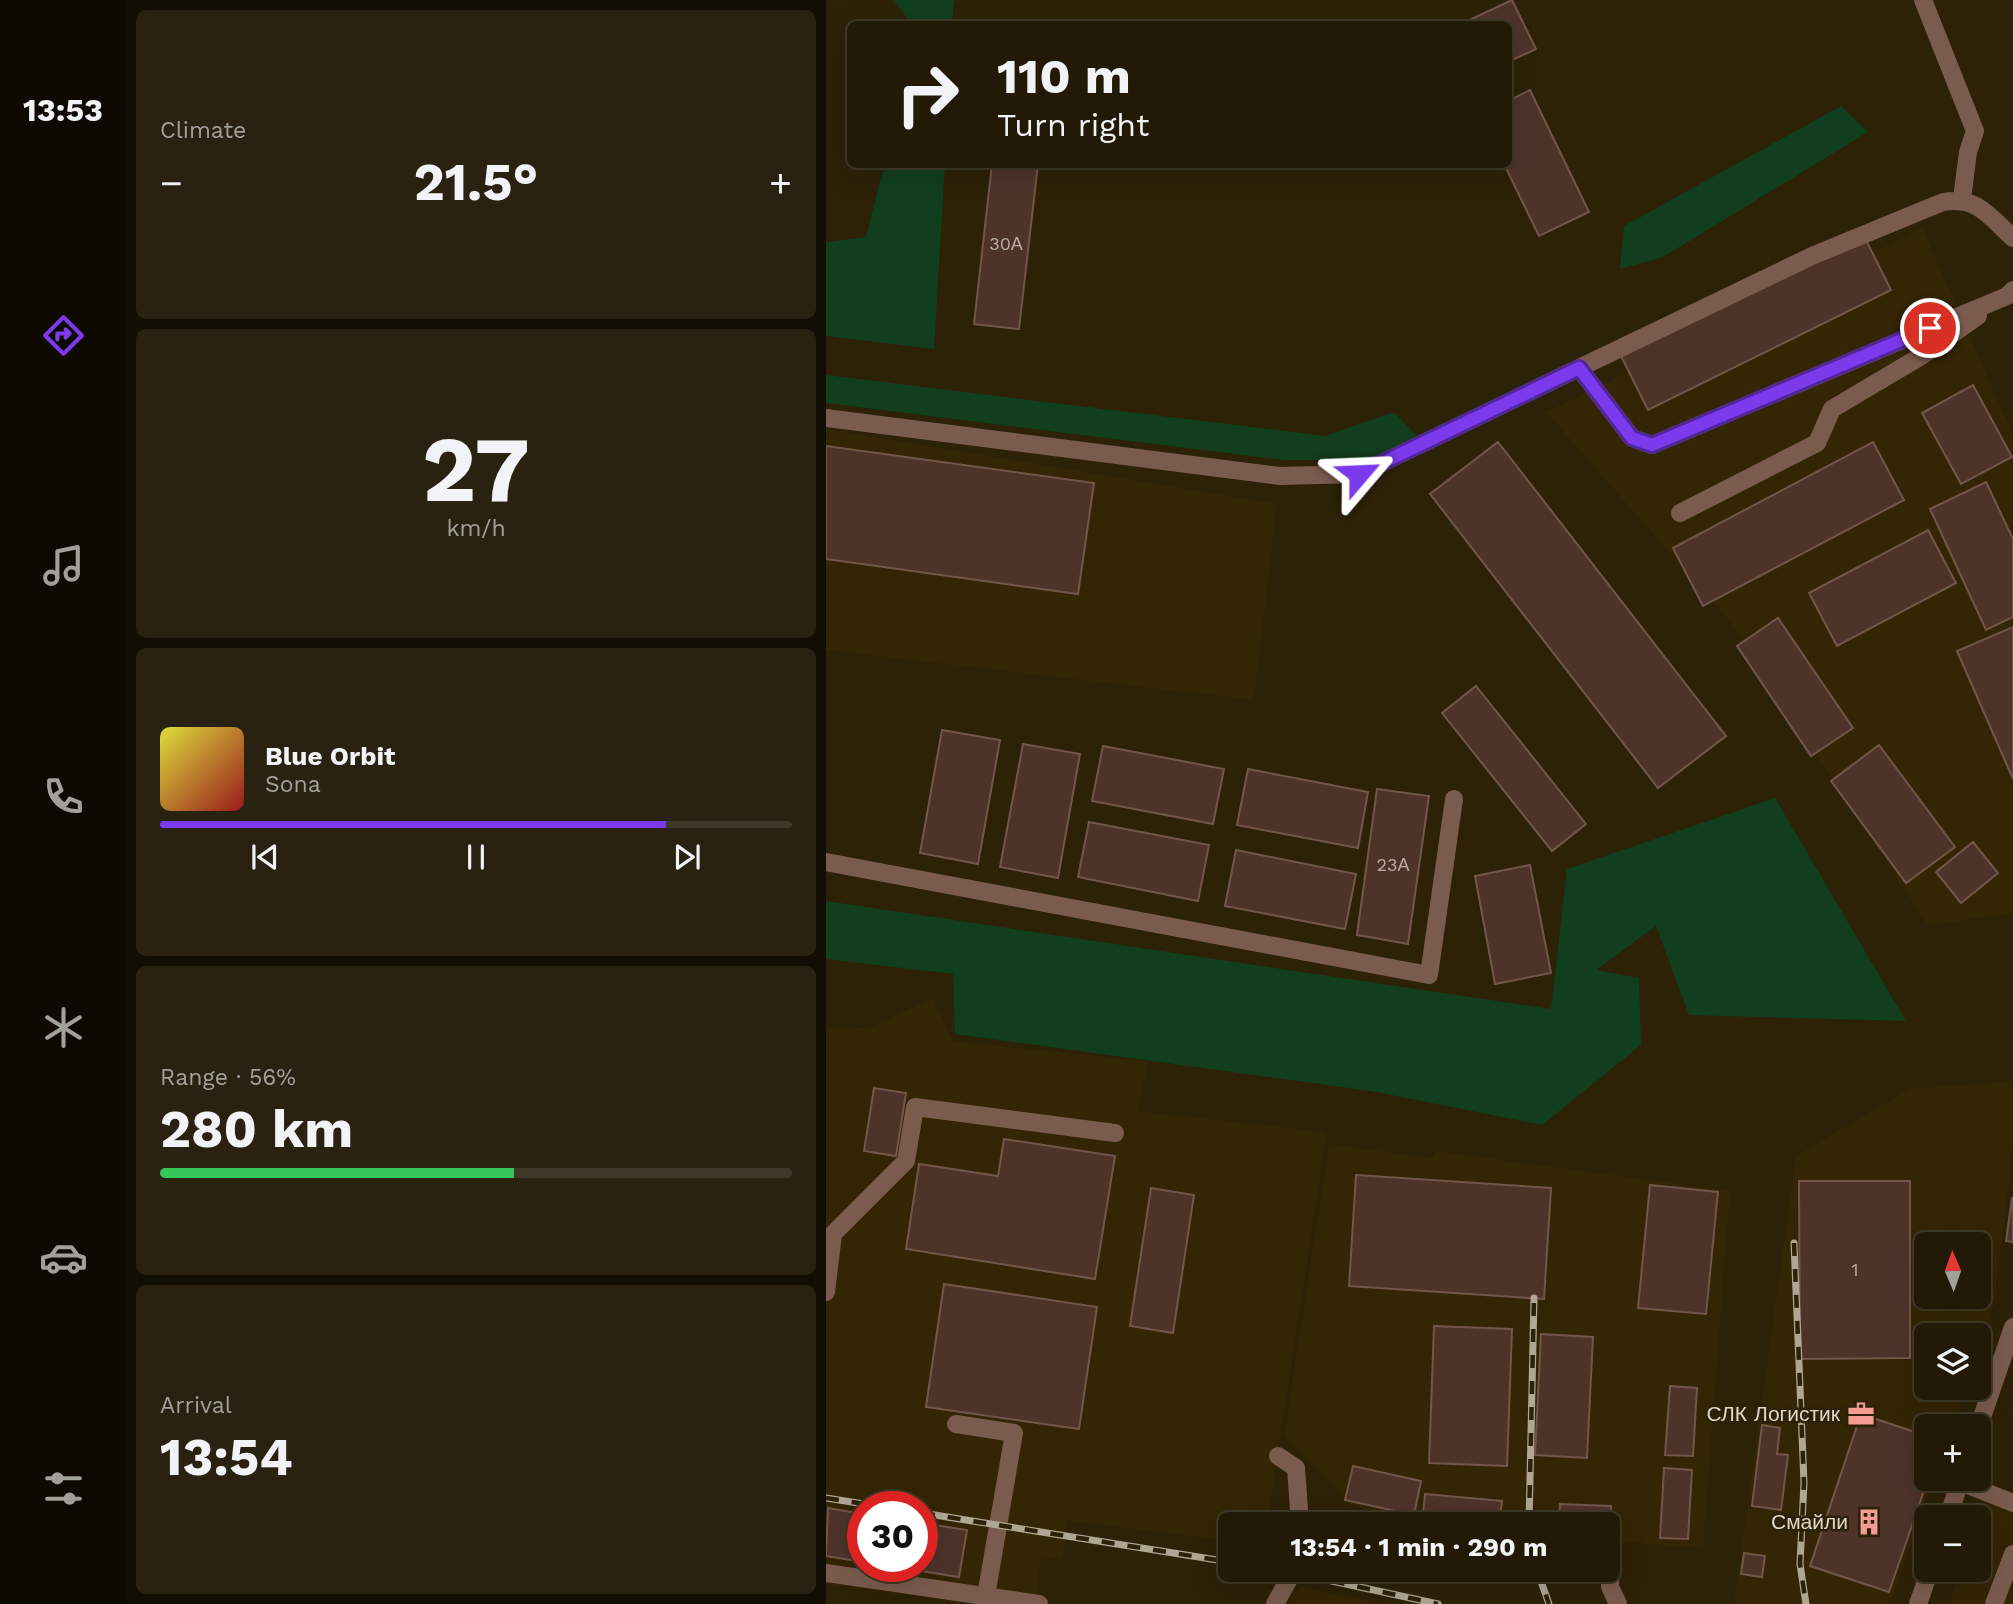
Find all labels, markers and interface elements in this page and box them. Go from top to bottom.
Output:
text: 110 m [997,47,1131,105]
icon: right [882,49,973,140]
text: 13:53 [23,91,103,129]
text: Turn right [997,106,1149,144]
text: Climate [160,117,246,144]
text: 21.5° [414,152,538,213]
text: − [160,161,183,205]
text: + [769,161,792,205]
house number: 30А [989,233,1023,254]
pin [1900,298,1960,358]
icon: arrive [1911,309,1949,347]
icon: directions [39,311,88,360]
text: 27 [422,416,530,523]
position arrow [1322,437,1396,511]
text: km/h [446,515,506,542]
icon: music [39,541,88,590]
text: Blue Orbit [265,741,395,771]
text: Sona [265,771,321,798]
icon: phone [39,772,88,821]
icon: previous [246,838,284,876]
icon: pause [457,838,495,876]
icon: next [668,838,706,876]
house number: 23А [1377,854,1410,875]
icon: climate [39,1003,88,1052]
text: Range · 56% [160,1064,296,1091]
text: 280 km [160,1099,353,1160]
north arrow [1914,1232,1992,1309]
map controls [1914,1232,1991,1582]
icon: car [39,1233,88,1282]
house number: 1 [1851,1259,1859,1280]
button: layers [1914,1323,1991,1400]
text: Arrival [160,1392,232,1419]
office icon: СЛК Логистик [1846,1399,1876,1429]
place label: СЛК Логистик [1706,1401,1841,1426]
button: + [1914,1414,1991,1491]
text: 13:54 [160,1427,293,1488]
icon: filters [39,1464,88,1513]
speed limit sign: 30 [847,1491,938,1582]
button: − [1914,1505,1991,1582]
building icon: Смайли [1854,1507,1884,1537]
place label: Смайли [1771,1509,1848,1534]
text: 13:54 · 1 min · 290 m [1290,1532,1548,1562]

